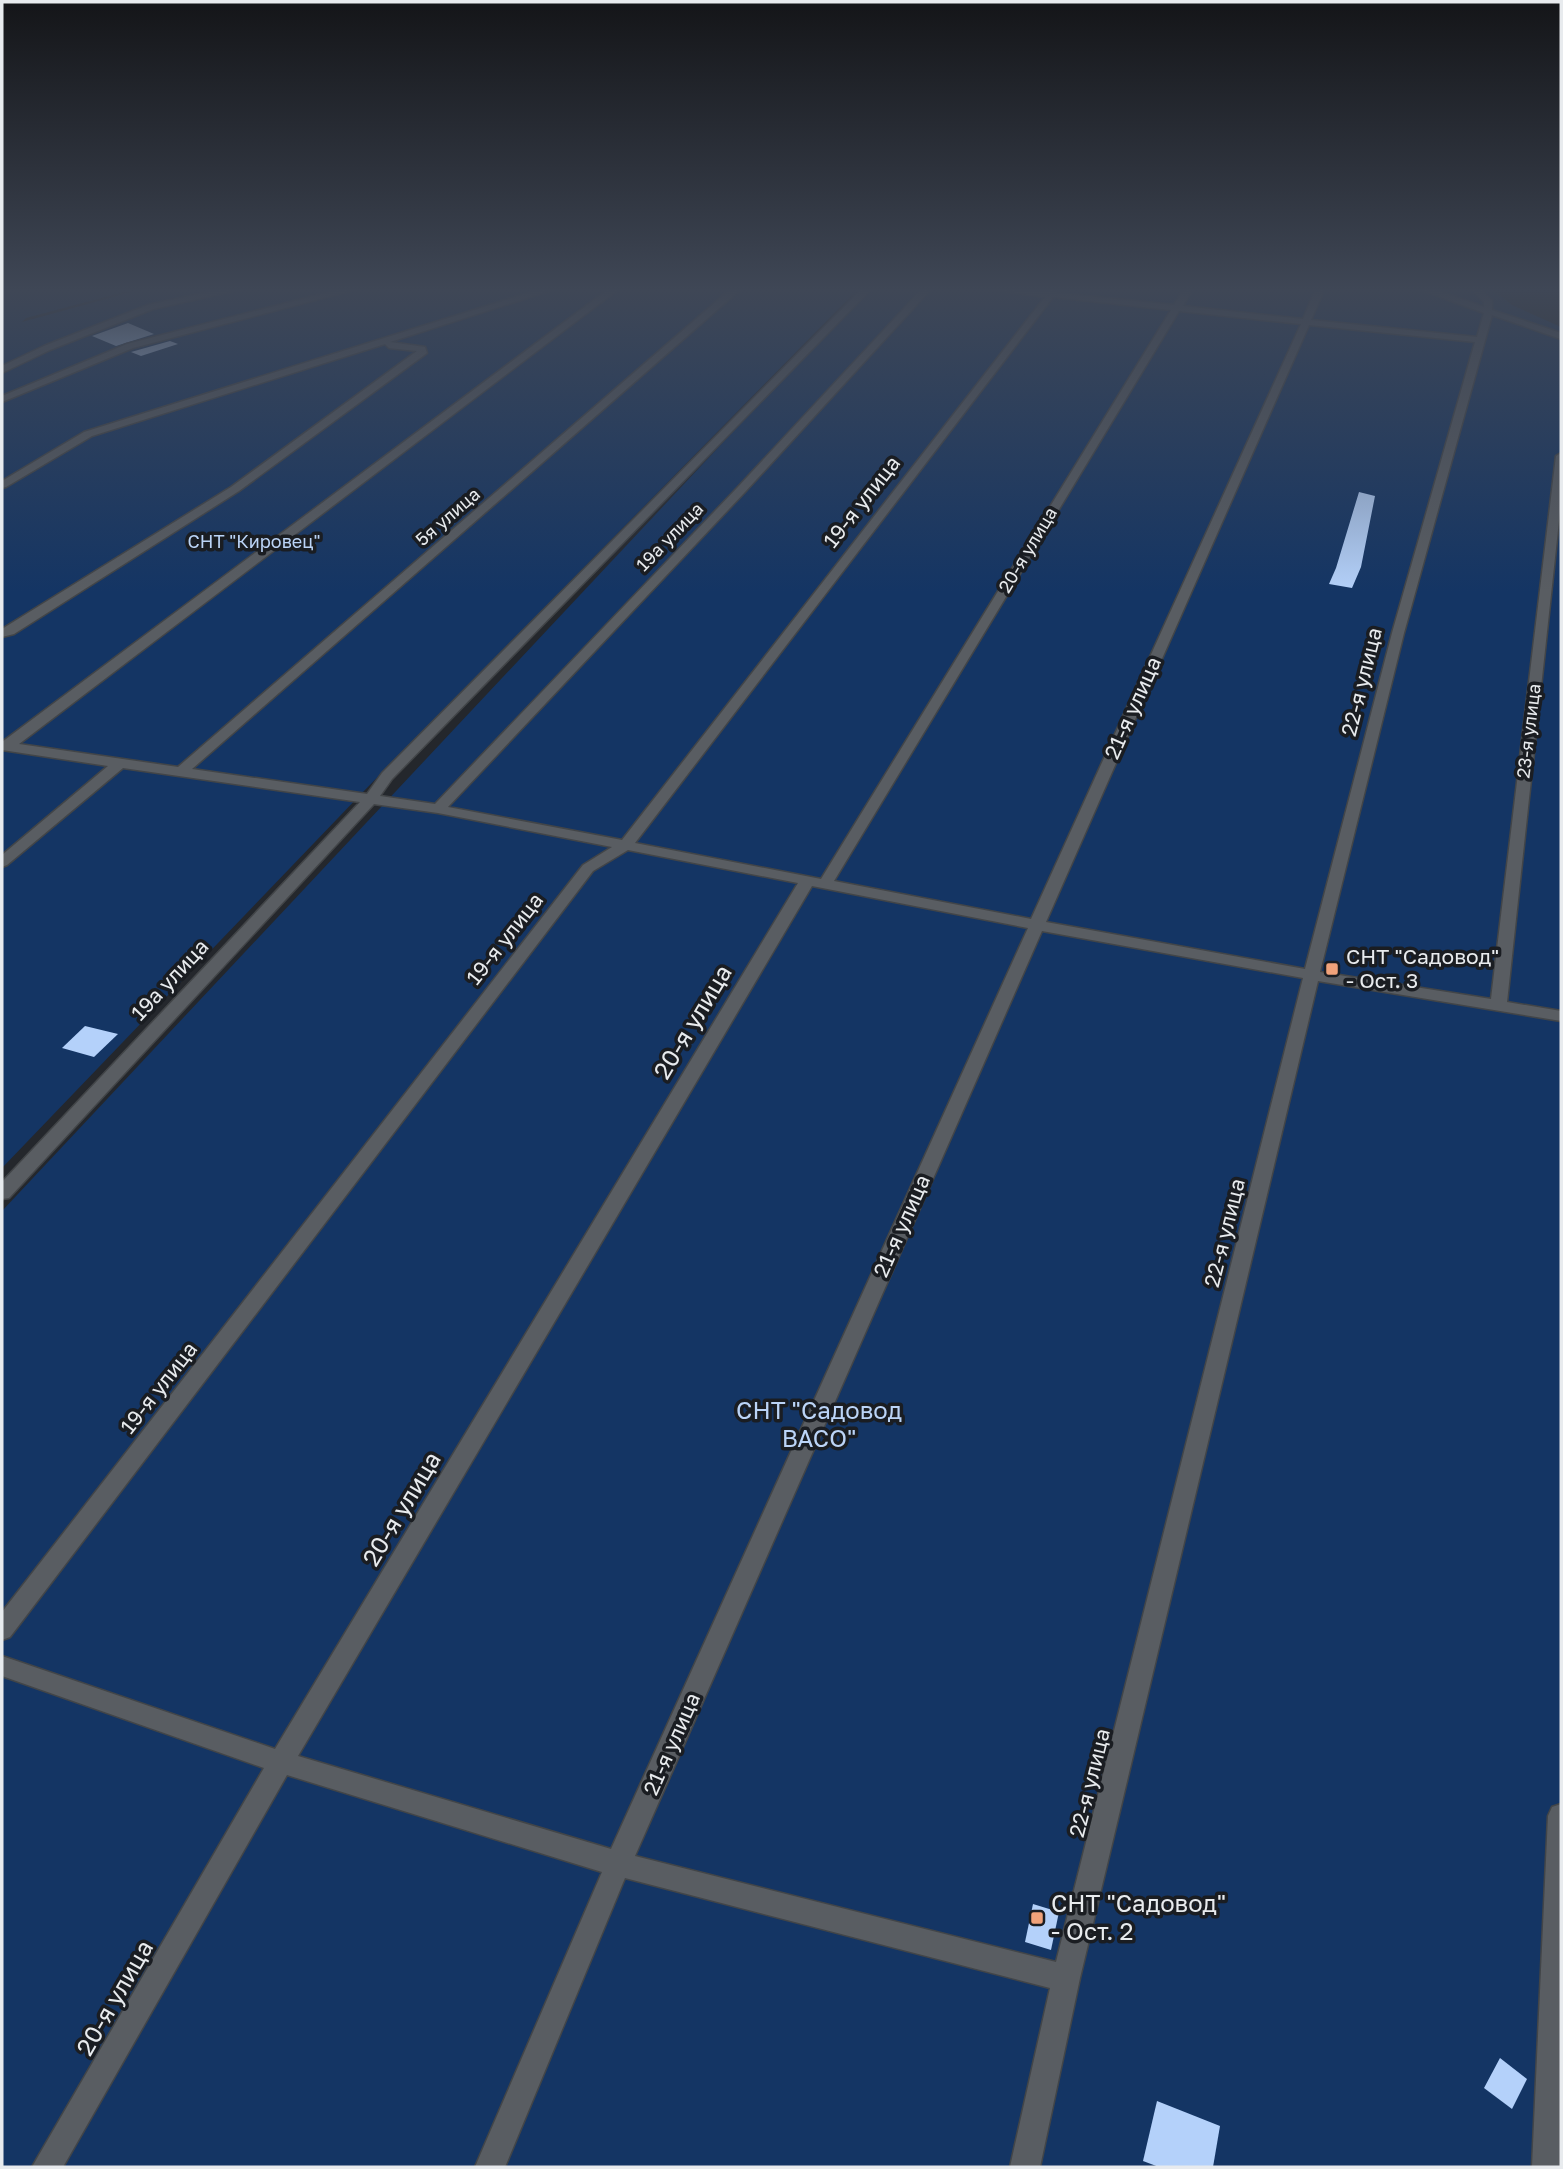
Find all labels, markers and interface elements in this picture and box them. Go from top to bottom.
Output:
street label: 19-я улица [817,450,905,553]
street label: 5я улица [411,482,484,550]
street label: 19а улица [631,497,707,575]
street label: 20-я улица [993,503,1061,596]
park label: СНТ "Кировец" [188,530,320,552]
street label: 22-я улица [1335,625,1387,739]
street label: 21-я улица [1098,652,1166,763]
street label: 23-я улица [1511,682,1545,780]
street label: 19-я улица [460,887,548,990]
street label: 19а улица [125,933,213,1025]
place label: СНТ "Садовод" - Ост. 3 [1346,943,1499,993]
street label: 20-я улица [646,959,737,1084]
marker: СНТ "Садовод" - Ост. 3 [1324,961,1340,977]
street label: 21-я улица [867,1170,935,1281]
street label: 22-я улица [1198,1176,1250,1290]
street label: 19-я улица [114,1336,202,1439]
park label: СНТ "Садовод ВАСО" [736,1395,902,1452]
street label: 20-я улица [355,1446,446,1571]
street label: 21-я улица [637,1688,705,1799]
street label: 22-я улица [1063,1726,1115,1840]
place label: СНТ "Садовод" - Ост. 2 [1051,1888,1226,1945]
marker: СНТ "Садовод" - Ост. 2 [1029,1910,1045,1926]
street label: 20-я улица [69,1935,158,2060]

